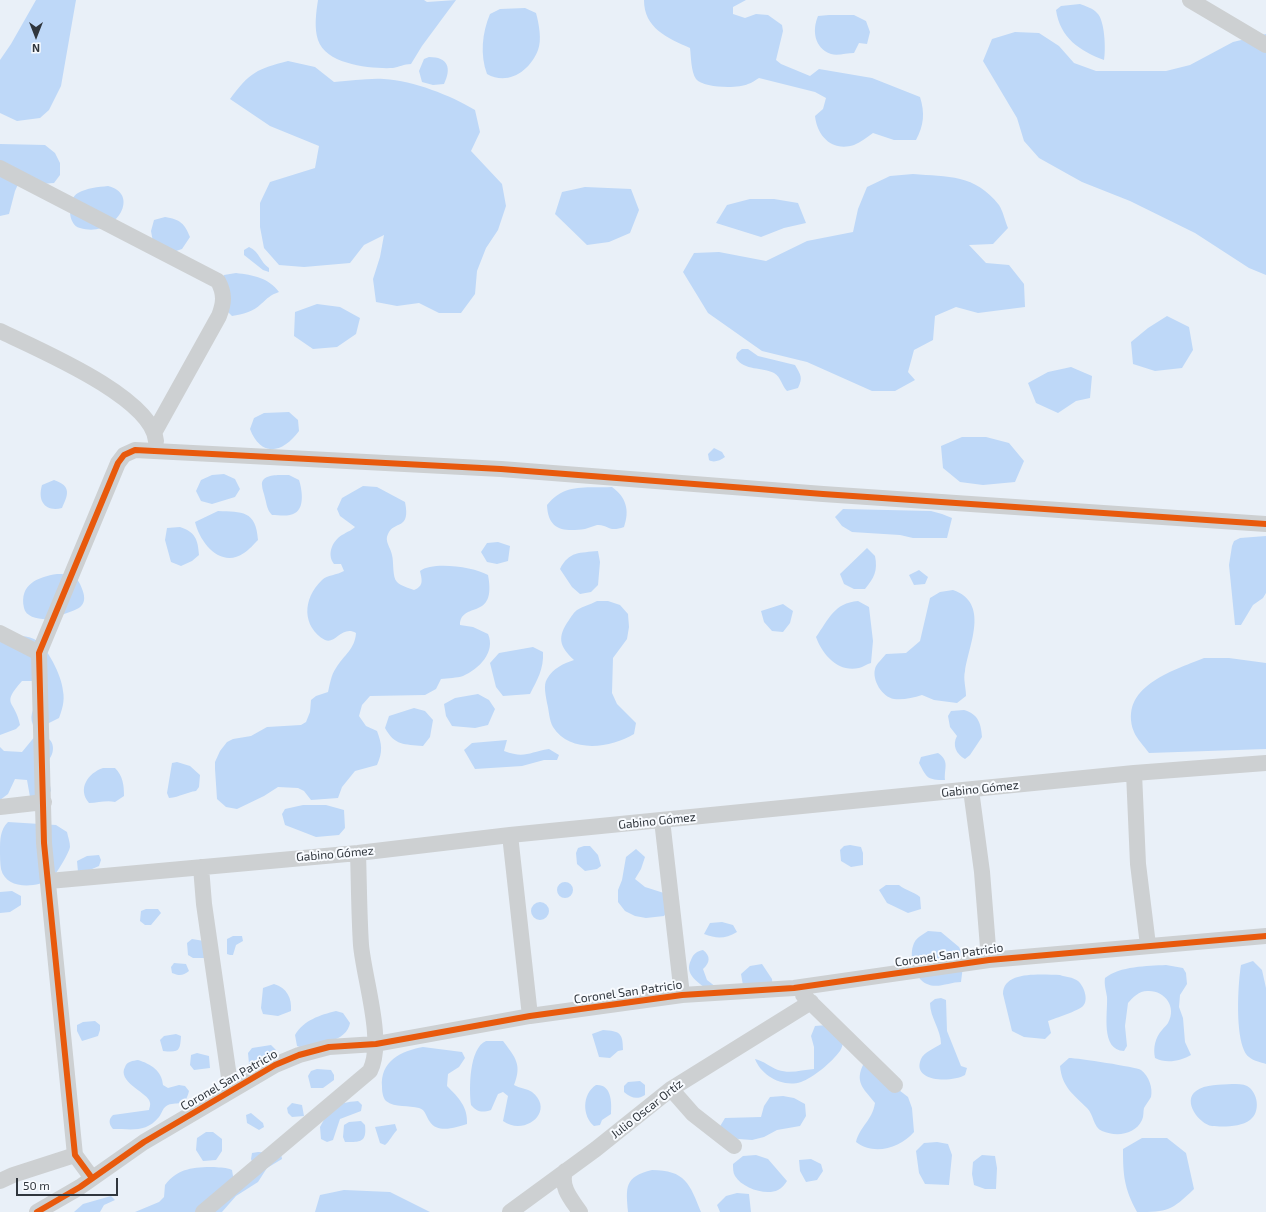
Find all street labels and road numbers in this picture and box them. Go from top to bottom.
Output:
street label: Gabino Gómez [941,778,1019,800]
street label: Gabino Gómez [618,810,696,832]
street label: Gabino Gómez [296,843,374,865]
street label: Coronel San Patricio [894,940,1004,970]
street label: Coronel San Patricio [573,977,683,1007]
street label: Coronel San Patricio [178,1046,280,1114]
street label: Julio Oscar Ortíz [608,1076,686,1142]

